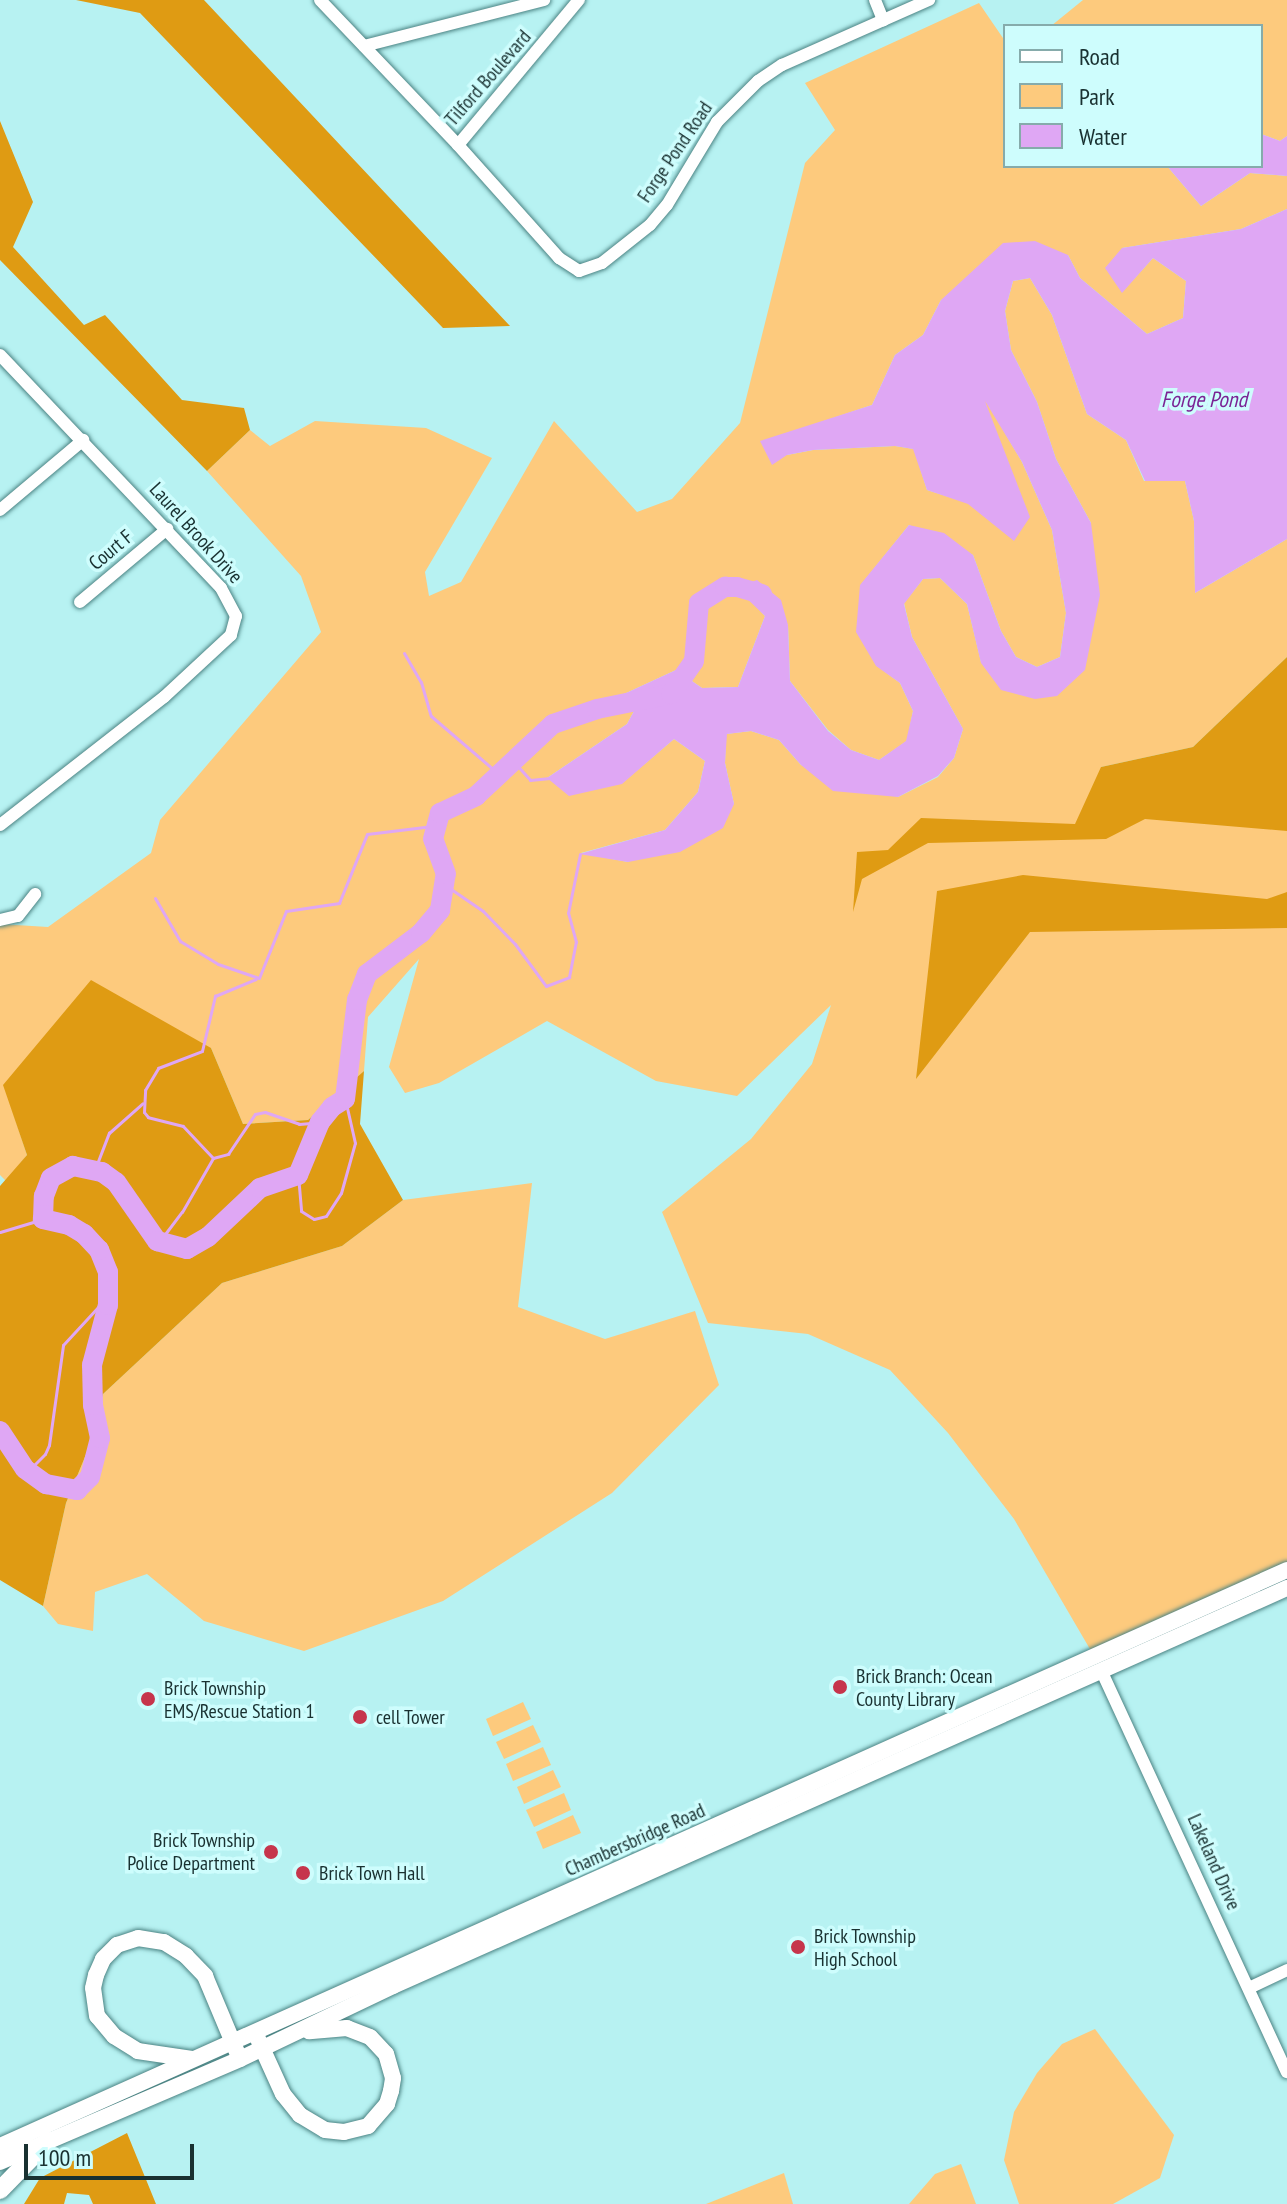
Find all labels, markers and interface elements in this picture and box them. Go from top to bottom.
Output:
legend [1003,24,1263,168]
street label: Tilford Boulevard [440,25,536,131]
text: Road [1079,41,1120,72]
text: Park [1079,81,1115,112]
street label: Forge Pond Road [633,97,717,207]
text: Water [1079,121,1127,152]
water label: Forge Pond [1161,387,1247,413]
street label: Laurel Brook Drive [144,477,248,589]
street label: Court F [84,525,138,575]
place label: Brick Branch: Ocean County Library [856,1664,993,1711]
place label: Brick Township EMS/Rescue Station 1 [164,1676,314,1723]
marker: Brick Branch: Ocean County Library [831,1678,849,1696]
marker: Brick Township EMS/Rescue Station 1 [139,1690,157,1708]
place label: cell Tower [376,1705,445,1729]
marker: cell Tower [351,1708,369,1726]
street label: Chambersbridge Road [561,1798,709,1882]
street label: Lakeland Drive [1182,1810,1246,1914]
place label: Brick Township Police Department [127,1828,255,1875]
marker: Brick Township Police Department [262,1843,280,1861]
place label: Brick Town Hall [319,1861,426,1885]
marker: Brick Town Hall [294,1864,312,1882]
place label: Brick Township High School [814,1924,917,1971]
marker: Brick Township High School [789,1938,807,1956]
scale bar [28,2128,198,2178]
text: 100 m [38,2142,91,2173]

